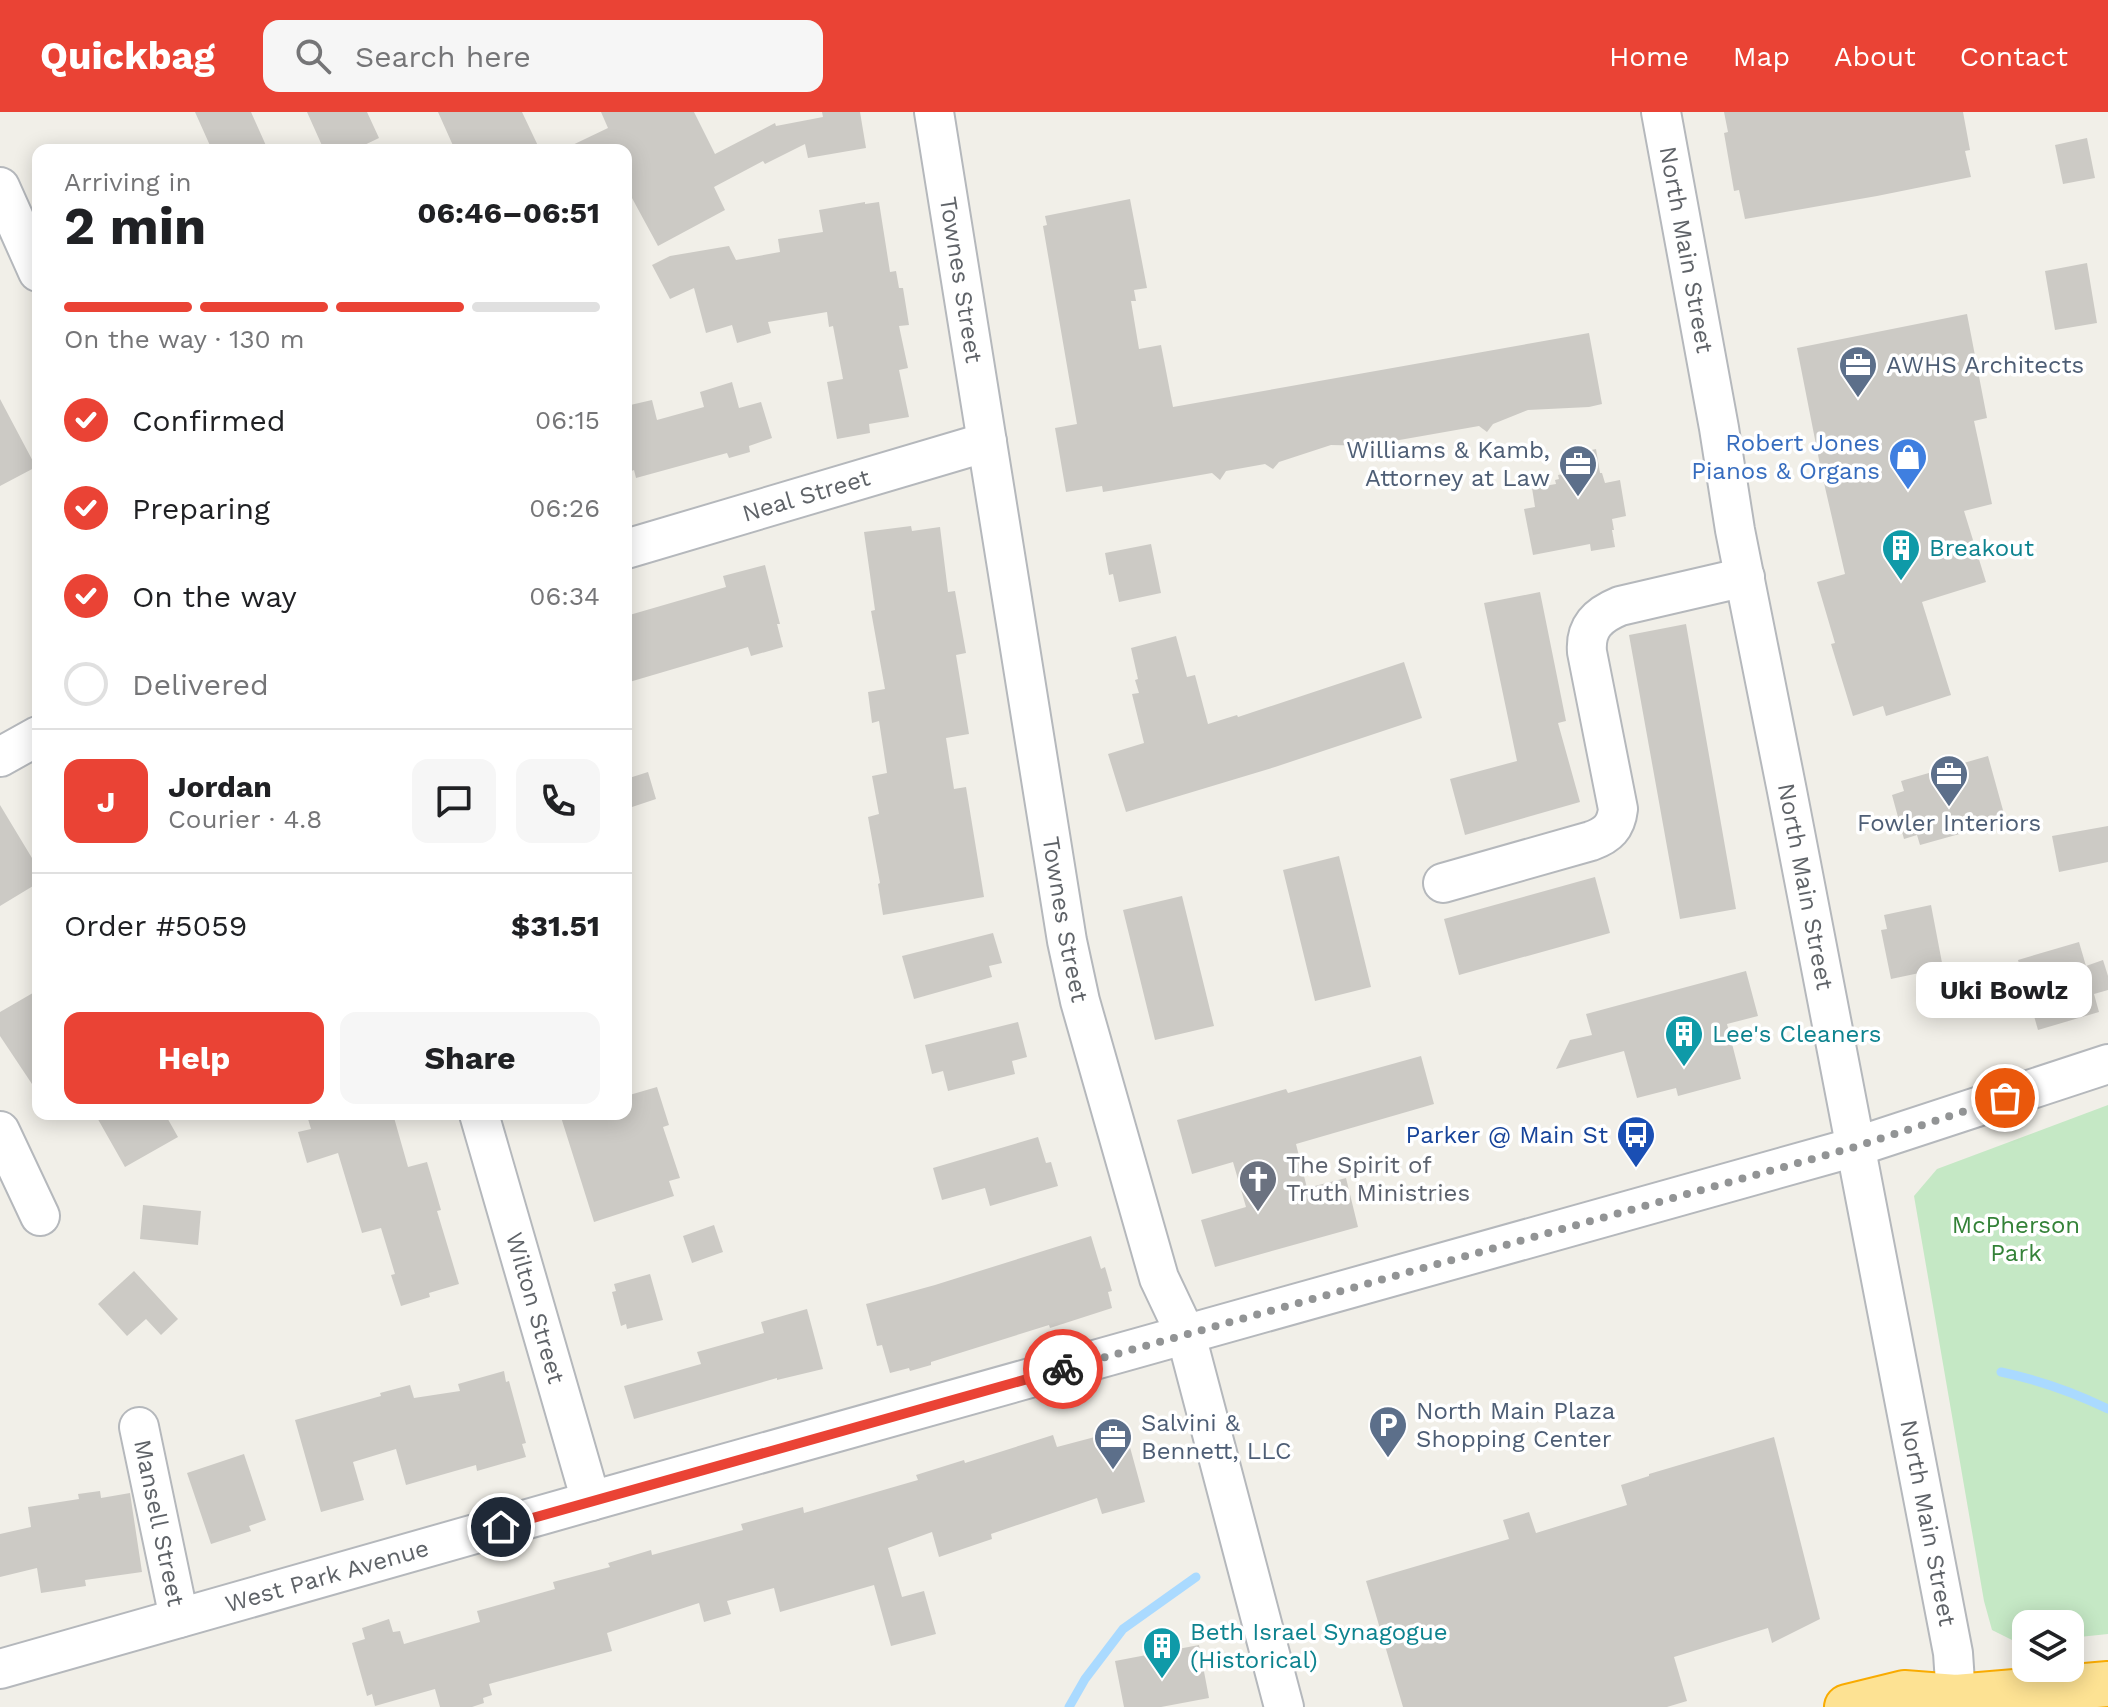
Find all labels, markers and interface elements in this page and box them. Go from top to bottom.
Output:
search box [263,20,823,92]
text: Quickbag [40,34,215,78]
icon: search [291,34,335,78]
text: Search here [355,39,531,74]
text: Home [1609,40,1689,73]
text: Map [1733,40,1790,73]
text: About [1834,40,1916,73]
text: Contact [1960,40,2068,73]
street label: North Main Street [1654,144,1719,355]
text: Arriving in [64,167,192,197]
text: 06:46–06:51 [417,195,600,230]
street label: Townes Street [934,195,988,365]
text: 2 min [64,196,206,257]
text: On the way · 130 m [64,324,304,354]
office icon: AWHS Architects [1837,344,1879,399]
place label: AWHS Architects [1886,351,2084,379]
icon: check [64,398,108,442]
text: Confirmed [132,403,286,438]
text: 06:15 [535,405,600,435]
place label: Robert Jones Pianos & Organs [1691,429,1880,485]
place label: Williams & Kamb, Attorney at Law [1346,436,1550,492]
shop icon: Robert Jones Pianos & Organs [1887,436,1929,491]
office icon: Williams & Kamb, Attorney at Law [1557,443,1599,498]
street label: Neal Street [739,463,873,528]
icon: check [64,486,108,530]
text: Preparing [132,491,270,526]
text: 06:26 [529,493,600,523]
building icon: Breakout [1880,527,1922,582]
place label: Breakout [1929,534,2034,562]
icon: check [64,574,108,618]
text: On the way [132,579,297,614]
text: 06:34 [529,581,600,611]
text: Delivered [132,667,269,702]
office icon: Fowler Interiors [1928,753,1970,808]
button: chat [412,759,496,843]
button: phone [516,759,600,843]
text: Jordan [168,769,272,804]
street label: North Main Street [1772,781,1839,992]
text: J [97,784,115,819]
text: Courier · 4.8 [168,804,322,834]
place label: Fowler Interiors [1857,809,2041,837]
street label: Townes Street [1036,835,1094,1005]
text: Order #5059 [64,908,247,943]
text: $31.51 [511,908,600,943]
callout: Uki Bowlz [1917,962,2093,1018]
text: Uki Bowlz [1940,975,2068,1005]
button: Help [64,1012,324,1104]
button: Share [340,1012,600,1104]
building icon: Lee's Cleaners [1663,1013,1705,1068]
place label: Lee's Cleaners [1712,1020,1881,1048]
pin [1971,1064,2039,1132]
icon: bag [1983,1076,2027,1120]
bus stop icon: Parker @ Main St [1615,1114,1657,1169]
place label: Parker @ Main St [1406,1121,1608,1149]
place label: The Spirit of Truth Ministries [1286,1151,1470,1207]
church icon: The Spirit of Truth Ministries [1237,1158,1279,1213]
park label: McPherson Park [1952,1211,2080,1267]
street label: Wilton Street [500,1229,570,1387]
courier [1023,1329,1103,1409]
icon: bike [1041,1347,1085,1391]
place label: North Main Plaza Shopping Center [1416,1397,1615,1453]
parking icon: North Main Plaza Shopping Center [1367,1404,1409,1459]
place label: Salvini & Bennett, LLC [1141,1409,1291,1465]
office icon: Salvini & Bennett, LLC [1092,1416,1134,1471]
street label: North Main Street [1894,1417,1962,1629]
street label: Mansell Street [128,1437,190,1609]
pin [467,1493,535,1561]
icon: home [479,1505,523,1549]
street label: West Park Avenue [222,1534,432,1618]
map controls [2012,1610,2084,1682]
button: layers [2012,1610,2084,1682]
place label: Beth Israel Synagogue (Historical) [1190,1618,1448,1674]
building icon: Beth Israel Synagogue (Historical) [1141,1625,1183,1680]

